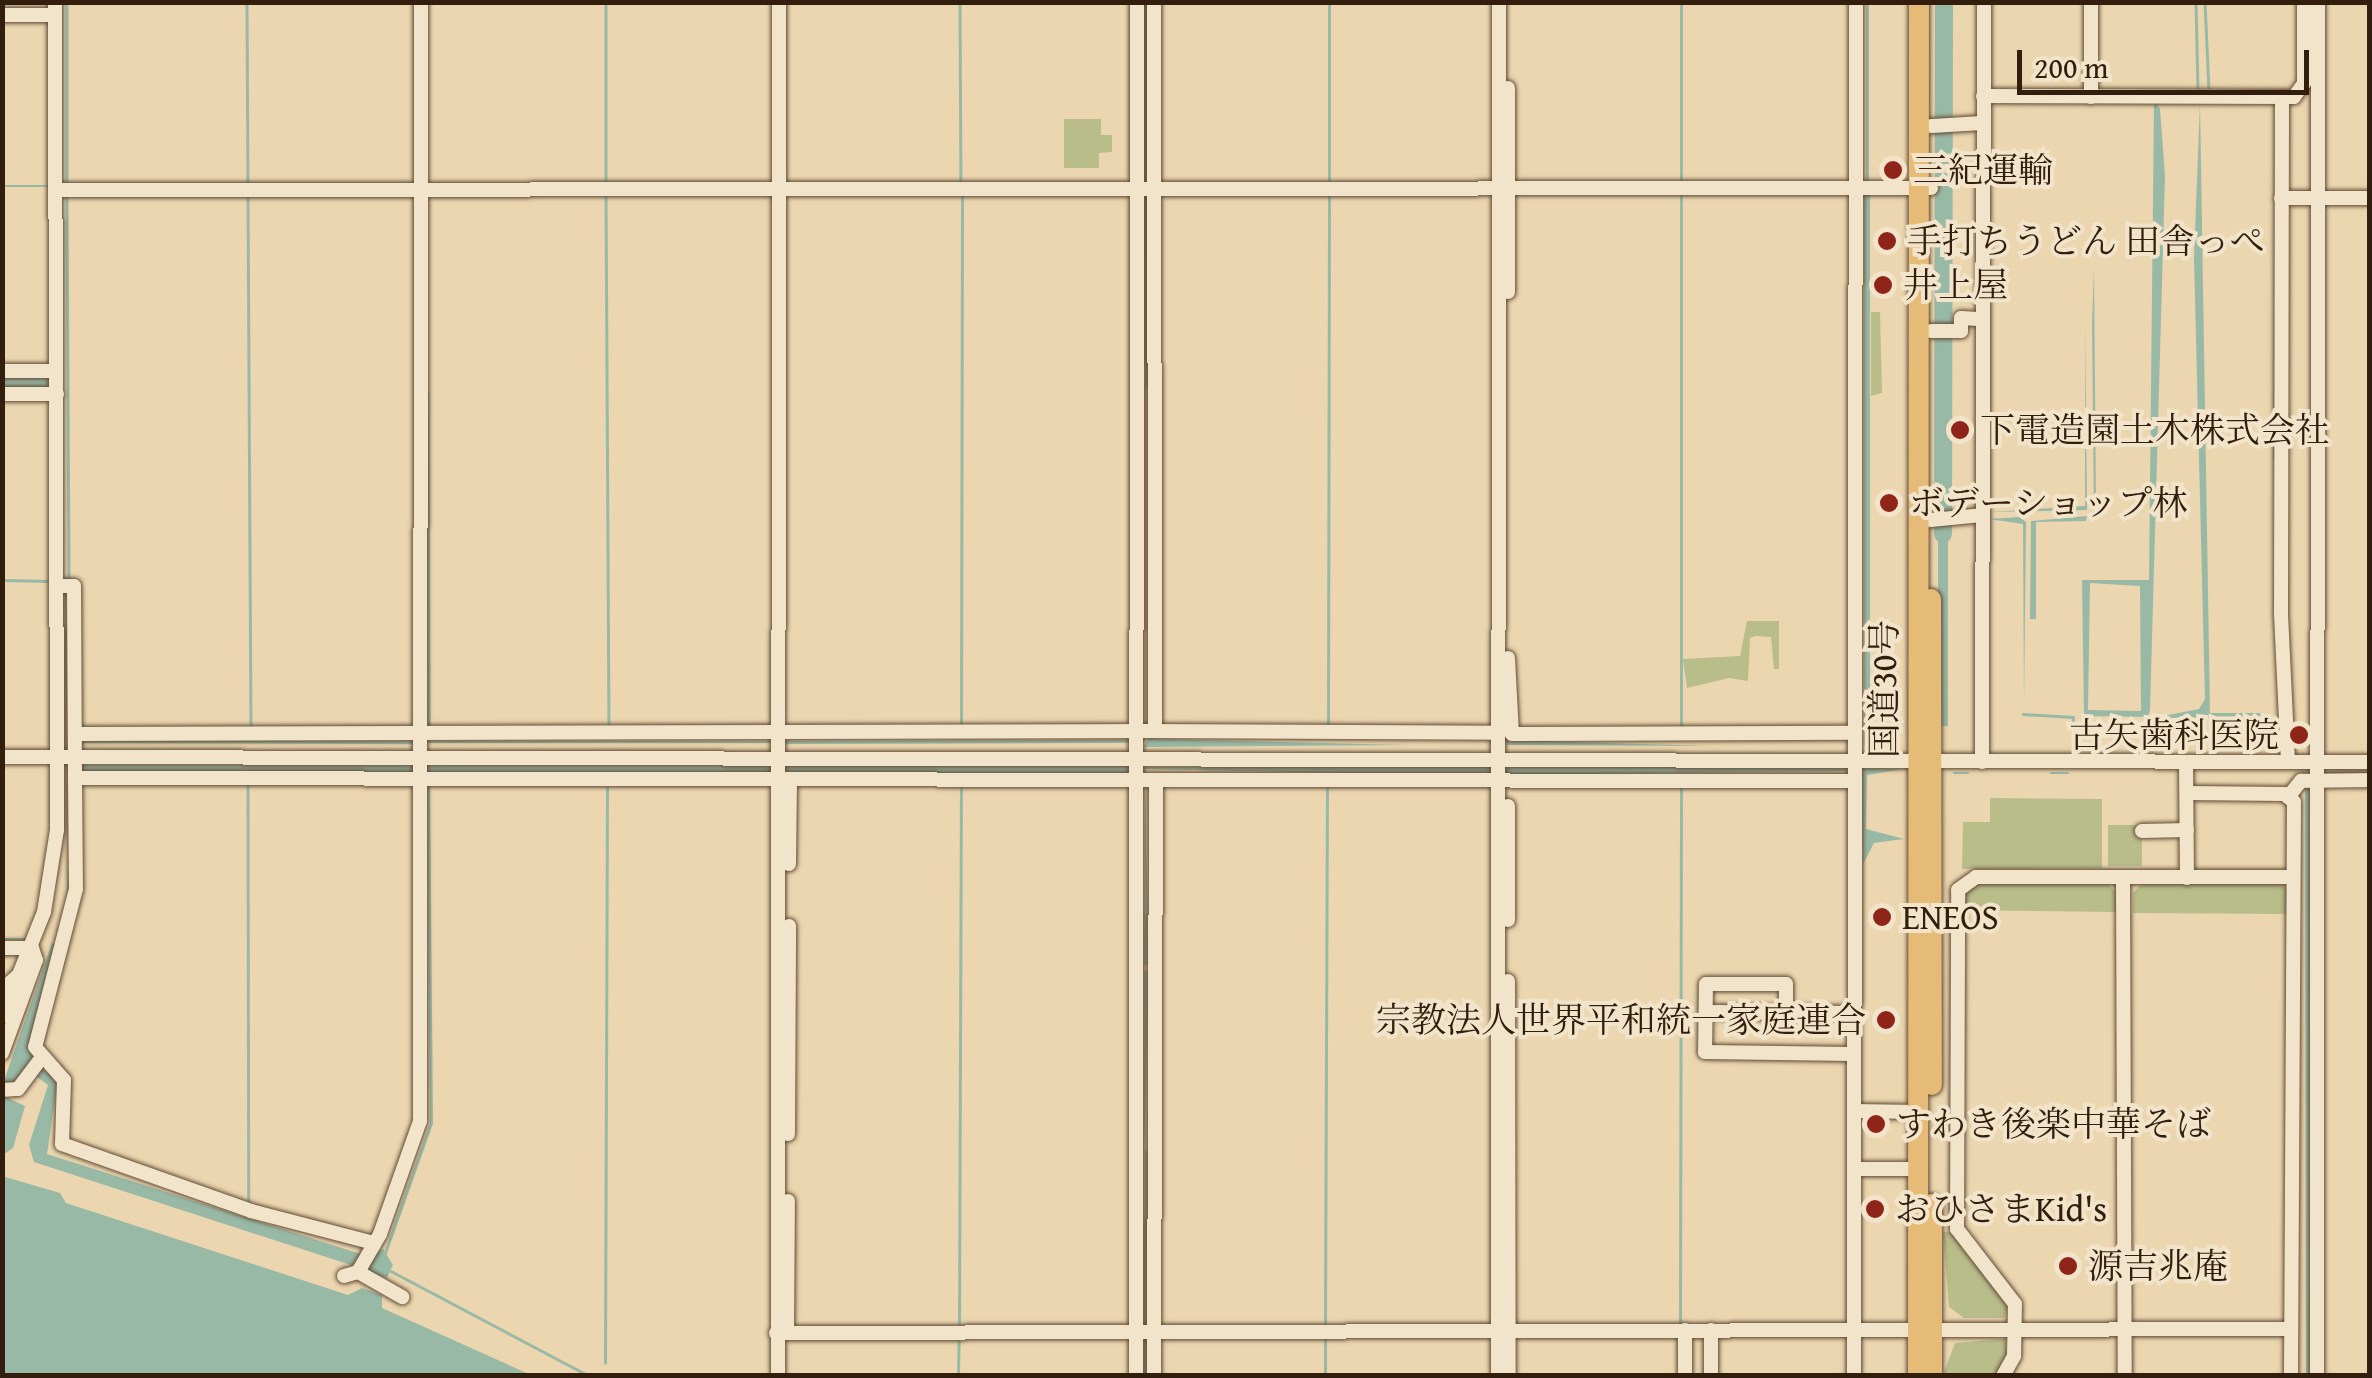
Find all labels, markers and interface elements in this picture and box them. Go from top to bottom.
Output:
scale bar [2022,30,2314,92]
text: 200 m [2034,45,2108,89]
place label: 三紀運輸 [1913,149,2053,191]
marker: 三紀運輸 [1882,159,1904,181]
place label: 手打ちうどん 田舎っぺ [1907,220,2265,262]
marker: 手打ちうどん 田舎っぺ [1876,230,1898,252]
place label: 井上屋 [1903,264,2008,306]
marker: 井上屋 [1872,274,1894,296]
place label: 下電造園土木株式会社 [1980,409,2330,451]
marker: 下電造園土木株式会社 [1949,419,1971,441]
place label: ボデーショップ林 [1909,482,2189,524]
marker: ボデーショップ林 [1878,492,1900,514]
street label: 国道30号 [1863,620,1905,758]
place label: 古矢歯科医院 [2069,714,2279,756]
marker: 古矢歯科医院 [2288,724,2310,746]
place label: ENEOS [1902,896,1999,938]
marker: ENEOS [1871,906,1893,928]
place label: 宗教法人世界平和統一家庭連合 [1376,999,1866,1041]
marker: 宗教法人世界平和統一家庭連合 [1875,1009,1897,1031]
place label: すわき後楽中華そば [1896,1103,2211,1145]
marker: すわき後楽中華そば [1865,1113,1887,1135]
place label: おひさまKid's [1895,1188,2107,1230]
marker: おひさまKid's [1864,1198,1886,1220]
place label: 源吉兆庵 [2088,1245,2228,1287]
marker: 源吉兆庵 [2057,1255,2079,1277]

